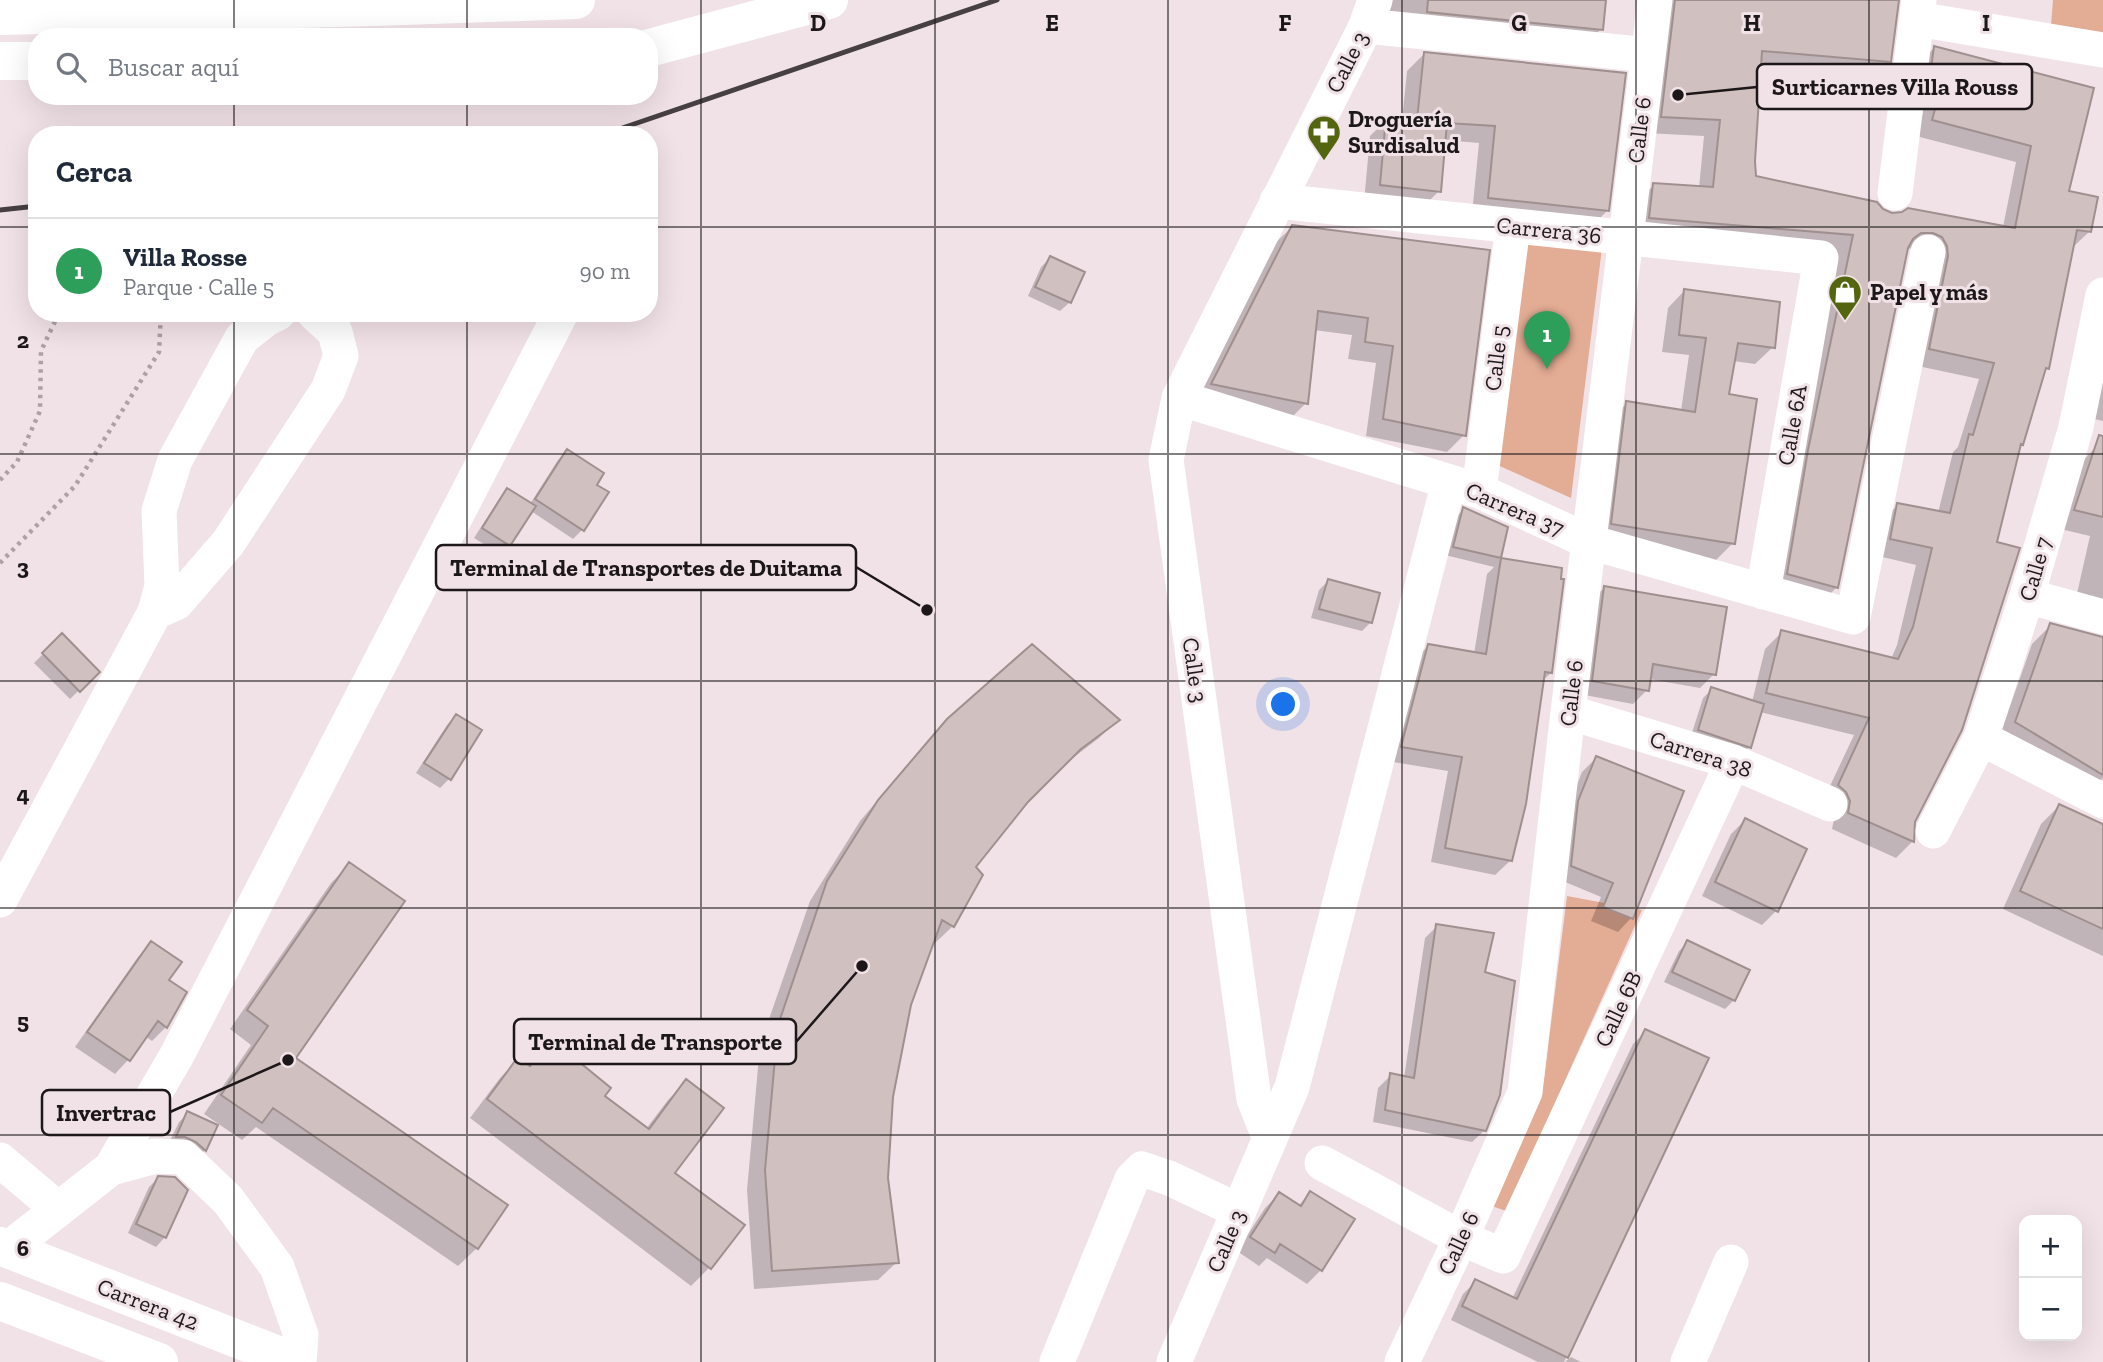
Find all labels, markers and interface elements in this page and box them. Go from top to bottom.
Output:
text: D [810,9,826,37]
text: E [1045,9,1059,37]
text: F [1278,9,1292,37]
text: G [1511,9,1527,37]
text: H [1743,9,1761,37]
text: I [1982,9,1990,37]
street label: Calle 3 [1320,26,1374,98]
search box [28,28,658,105]
icon: search [52,48,90,86]
text: Buscar aquí [108,51,239,83]
callout: Surticarnes Villa Rouss [1757,64,2032,109]
text: Surticarnes Villa Rouss [1772,72,2018,101]
street label: Calle 6 [1621,95,1657,165]
place label: Droguería Surdisalud [1348,105,1460,159]
pharmacy icon: Droguería Surdisalud [1305,113,1343,162]
text: Cerca [56,154,132,190]
street label: Carrera 36 [1495,211,1603,249]
text: Villa Rosse [123,241,247,273]
text: 1 [74,257,84,285]
text: 90 m [579,257,630,285]
text: Parque · Calle 5 [123,273,274,301]
shop icon: Papel y más [1826,273,1864,322]
place label: Papel y más [1870,278,1988,306]
pin: 1 [1524,311,1570,369]
street label: Calle 5 [1478,324,1514,392]
text: 2 [17,326,29,354]
street label: Calle 6A [1771,381,1813,467]
street label: Carrera 37 [1462,476,1569,542]
street label: Calle 7 [2013,534,2057,604]
callout: Terminal de Transportes de Duitama [436,545,856,590]
text: 3 [17,553,29,581]
text: Terminal de Transportes de Duitama [450,553,842,582]
street label: Calle 3 [1177,636,1213,704]
street label: Calle 6 [1553,658,1589,728]
your location [1266,687,1300,721]
street label: Carrera 38 [1646,724,1756,784]
text: 4 [16,780,30,808]
street label: Calle 6B [1588,967,1648,1051]
text: 5 [17,1007,29,1035]
callout: Terminal de Transporte [514,1019,796,1064]
text: Terminal de Transporte [528,1027,782,1056]
callout: Invertrac [42,1090,170,1135]
text: Invertrac [56,1098,156,1127]
street label: Calle 3 [1200,1205,1252,1277]
street label: Calle 6 [1431,1207,1485,1279]
map controls [2019,1215,2082,1341]
button: + [2019,1215,2082,1278]
text: 6 [17,1234,29,1262]
street label: Carrera 42 [93,1272,203,1336]
button: − [2019,1278,2082,1341]

